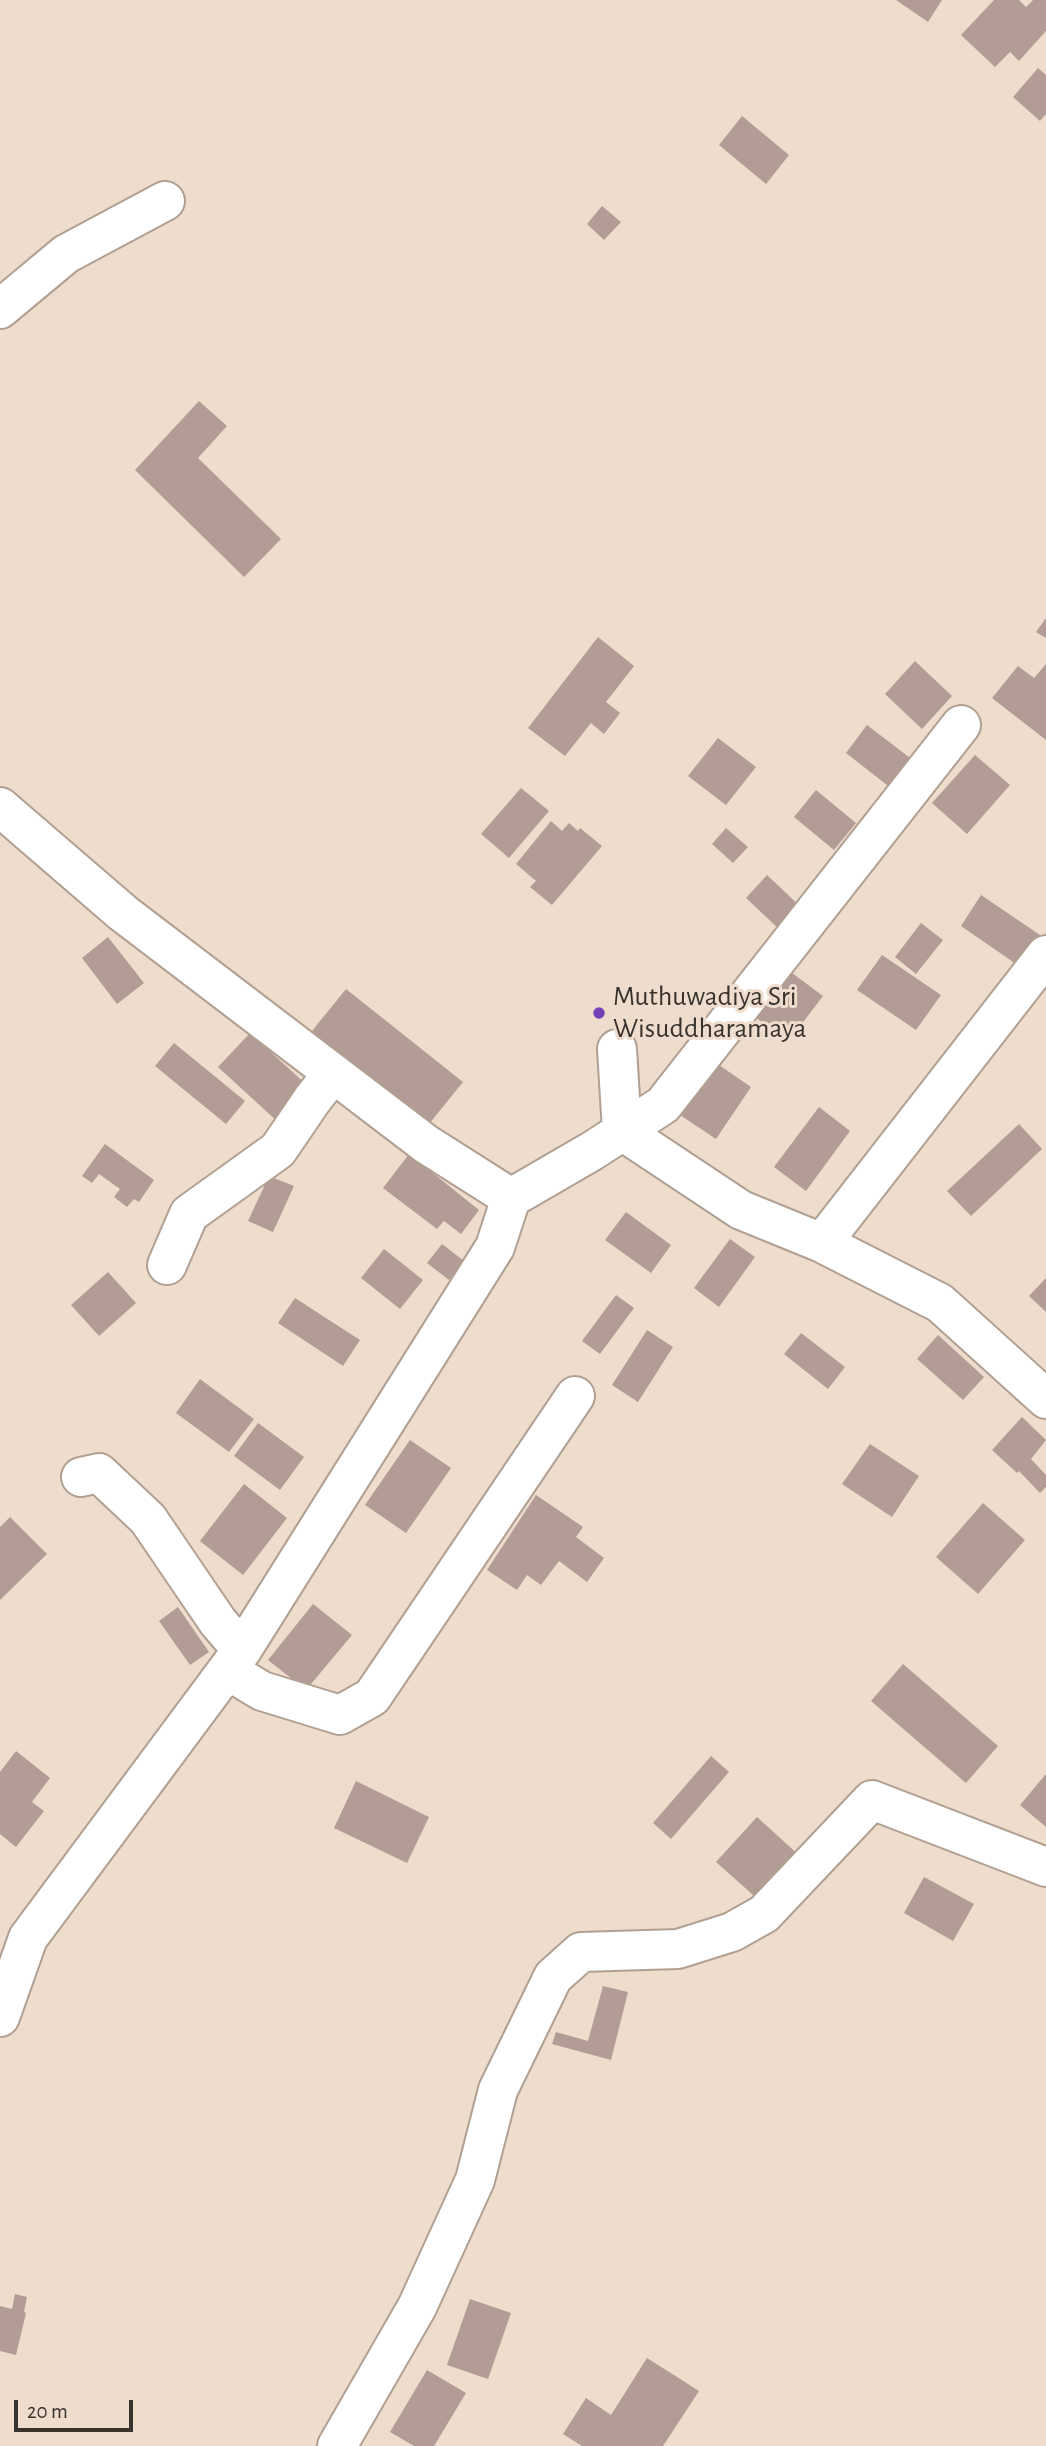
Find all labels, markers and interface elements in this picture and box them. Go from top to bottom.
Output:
place label: Muthuwadiya Sri Wisuddharamaya [613,980,806,1046]
marker: Muthuwadiya Sri Wisuddharamaya [591,1005,607,1021]
scale bar [18,2386,136,2430]
text: 20 m [27,2401,68,2422]

